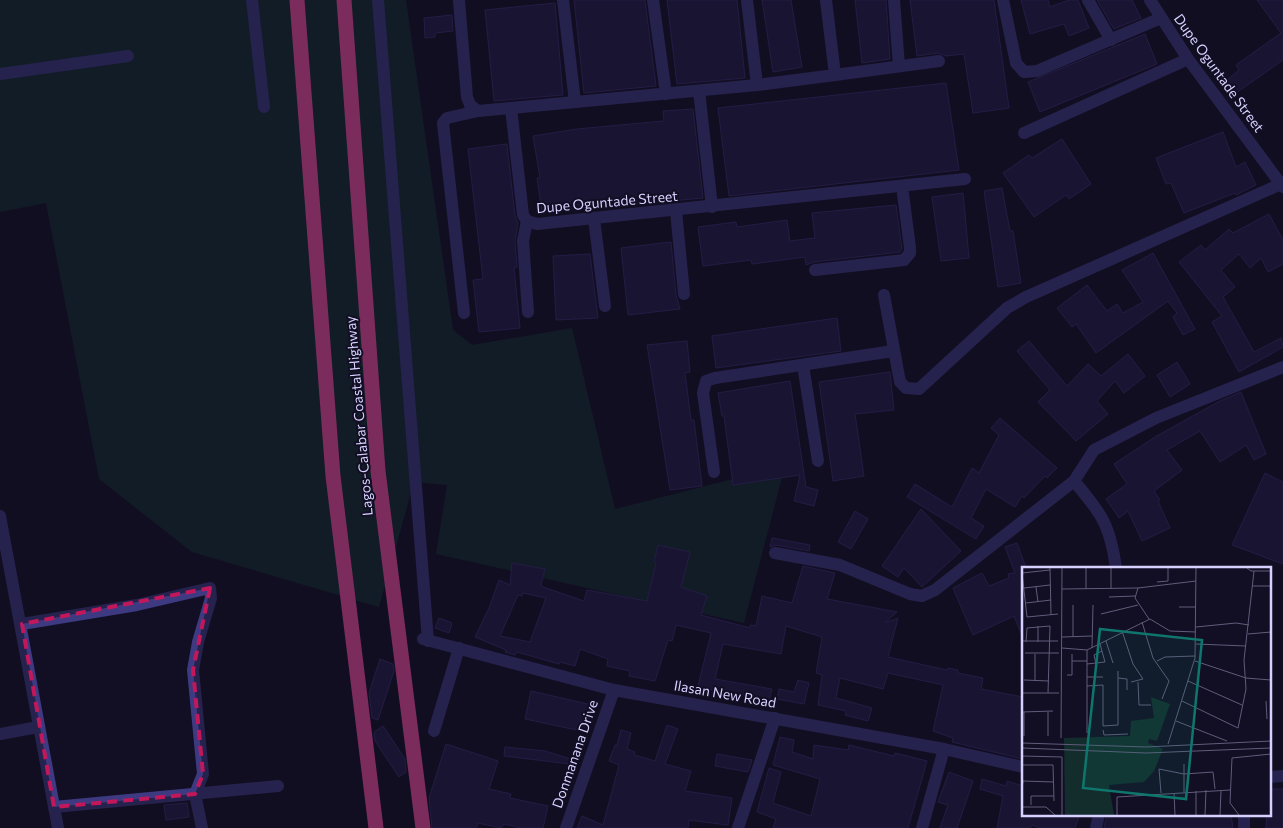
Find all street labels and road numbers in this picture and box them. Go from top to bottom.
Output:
street label: Dupe Oguntade Street [1171,10,1268,135]
street label: Dupe Oguntade Street [535,187,679,216]
street label: Lagos-Calabar Coastal Highway [341,315,376,517]
street label: Ilasan New Road [673,676,778,711]
street label: Donmanana Drive [548,697,601,810]

